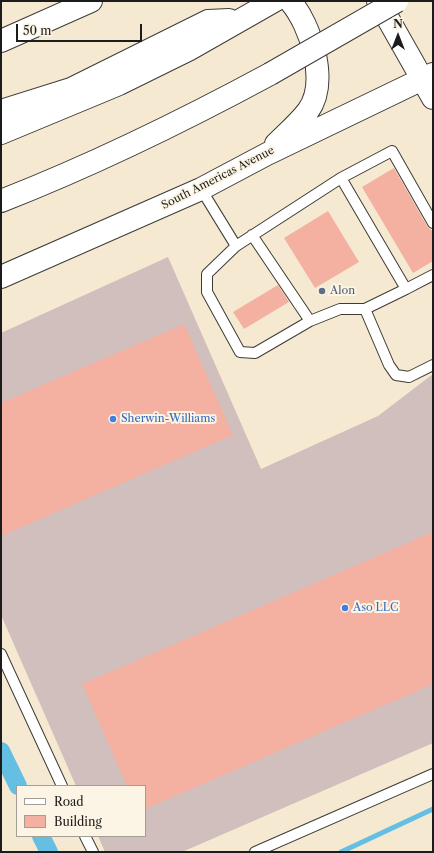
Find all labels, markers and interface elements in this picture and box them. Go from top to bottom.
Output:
scale bar [18,16,144,42]
north arrow [378,16,418,56]
text: N [393,17,403,31]
text: 50 m [23,23,52,38]
street label: South Americas Avenue [159,144,277,212]
place label: Alon [330,284,355,298]
marker: Alon [317,286,327,296]
place label: Sherwin-Williams [121,412,215,426]
marker: Sherwin-Williams [108,414,118,424]
place label: Aso LLC [353,601,399,615]
marker: Aso LLC [340,603,350,613]
legend [16,785,146,837]
text: Road [54,794,84,809]
text: Building [54,814,102,829]

